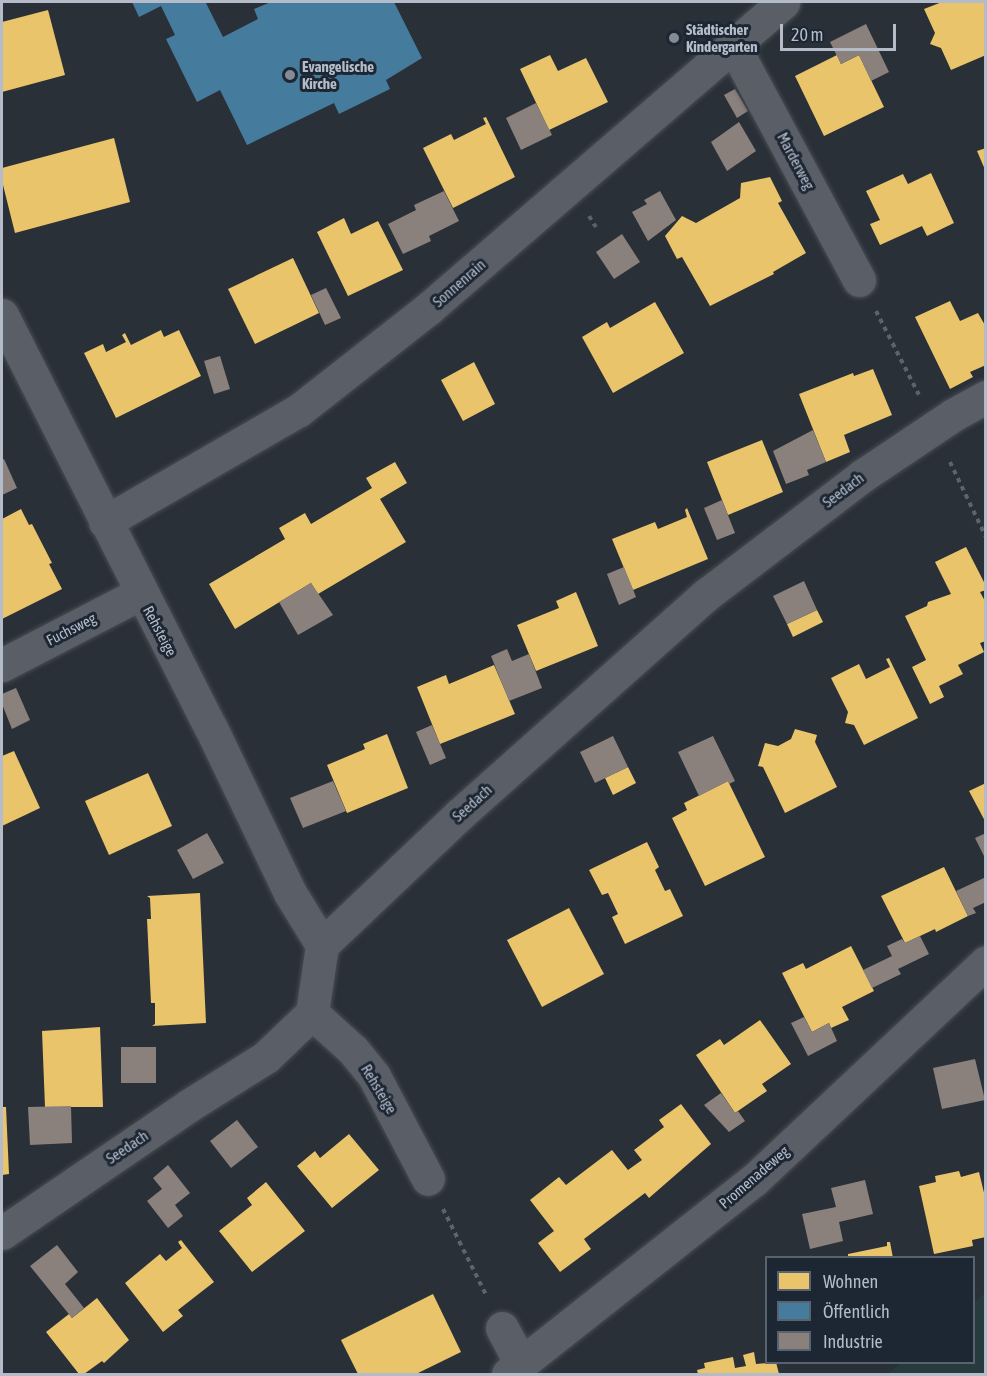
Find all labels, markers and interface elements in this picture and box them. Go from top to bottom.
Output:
scale bar [783,12,898,50]
place label: Städtischer Kindergarten [686,20,758,55]
text: 20 m [791,24,823,45]
marker: Städtischer Kindergarten [667,31,681,45]
place label: Evangelische Kirche [302,57,374,92]
marker: Evangelische Kirche [283,68,297,82]
street label: Marderweg [774,129,818,193]
street label: Sonnenrain [429,255,489,311]
street label: Seedach [819,469,867,511]
street label: Rehsteige [139,603,181,659]
street label: Fuchsweg [43,609,99,649]
street label: Seedach [449,781,495,825]
street label: Rehsteige [357,1061,401,1117]
street label: Seedach [103,1126,151,1168]
street label: Promenadeweg [715,1142,793,1212]
legend [765,1256,975,1364]
text: Wohnen [823,1271,878,1292]
text: Öffentlich [823,1301,890,1322]
text: Industrie [823,1331,883,1352]

